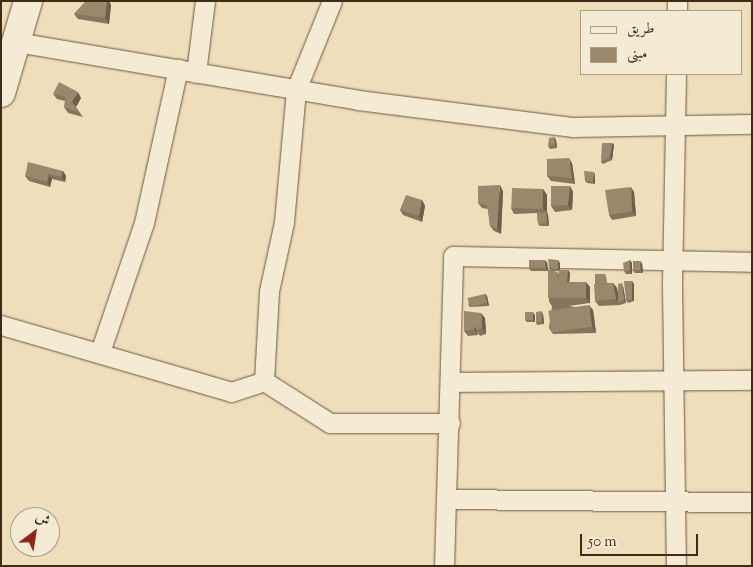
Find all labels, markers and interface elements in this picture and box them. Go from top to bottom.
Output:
legend [580,10,743,75]
text: طريق [627,19,654,40]
text: مبنى [627,44,647,65]
north arrow [10,507,60,557]
text: ش [31,508,53,532]
scale bar [583,524,700,556]
text: 50 m [588,532,617,553]

